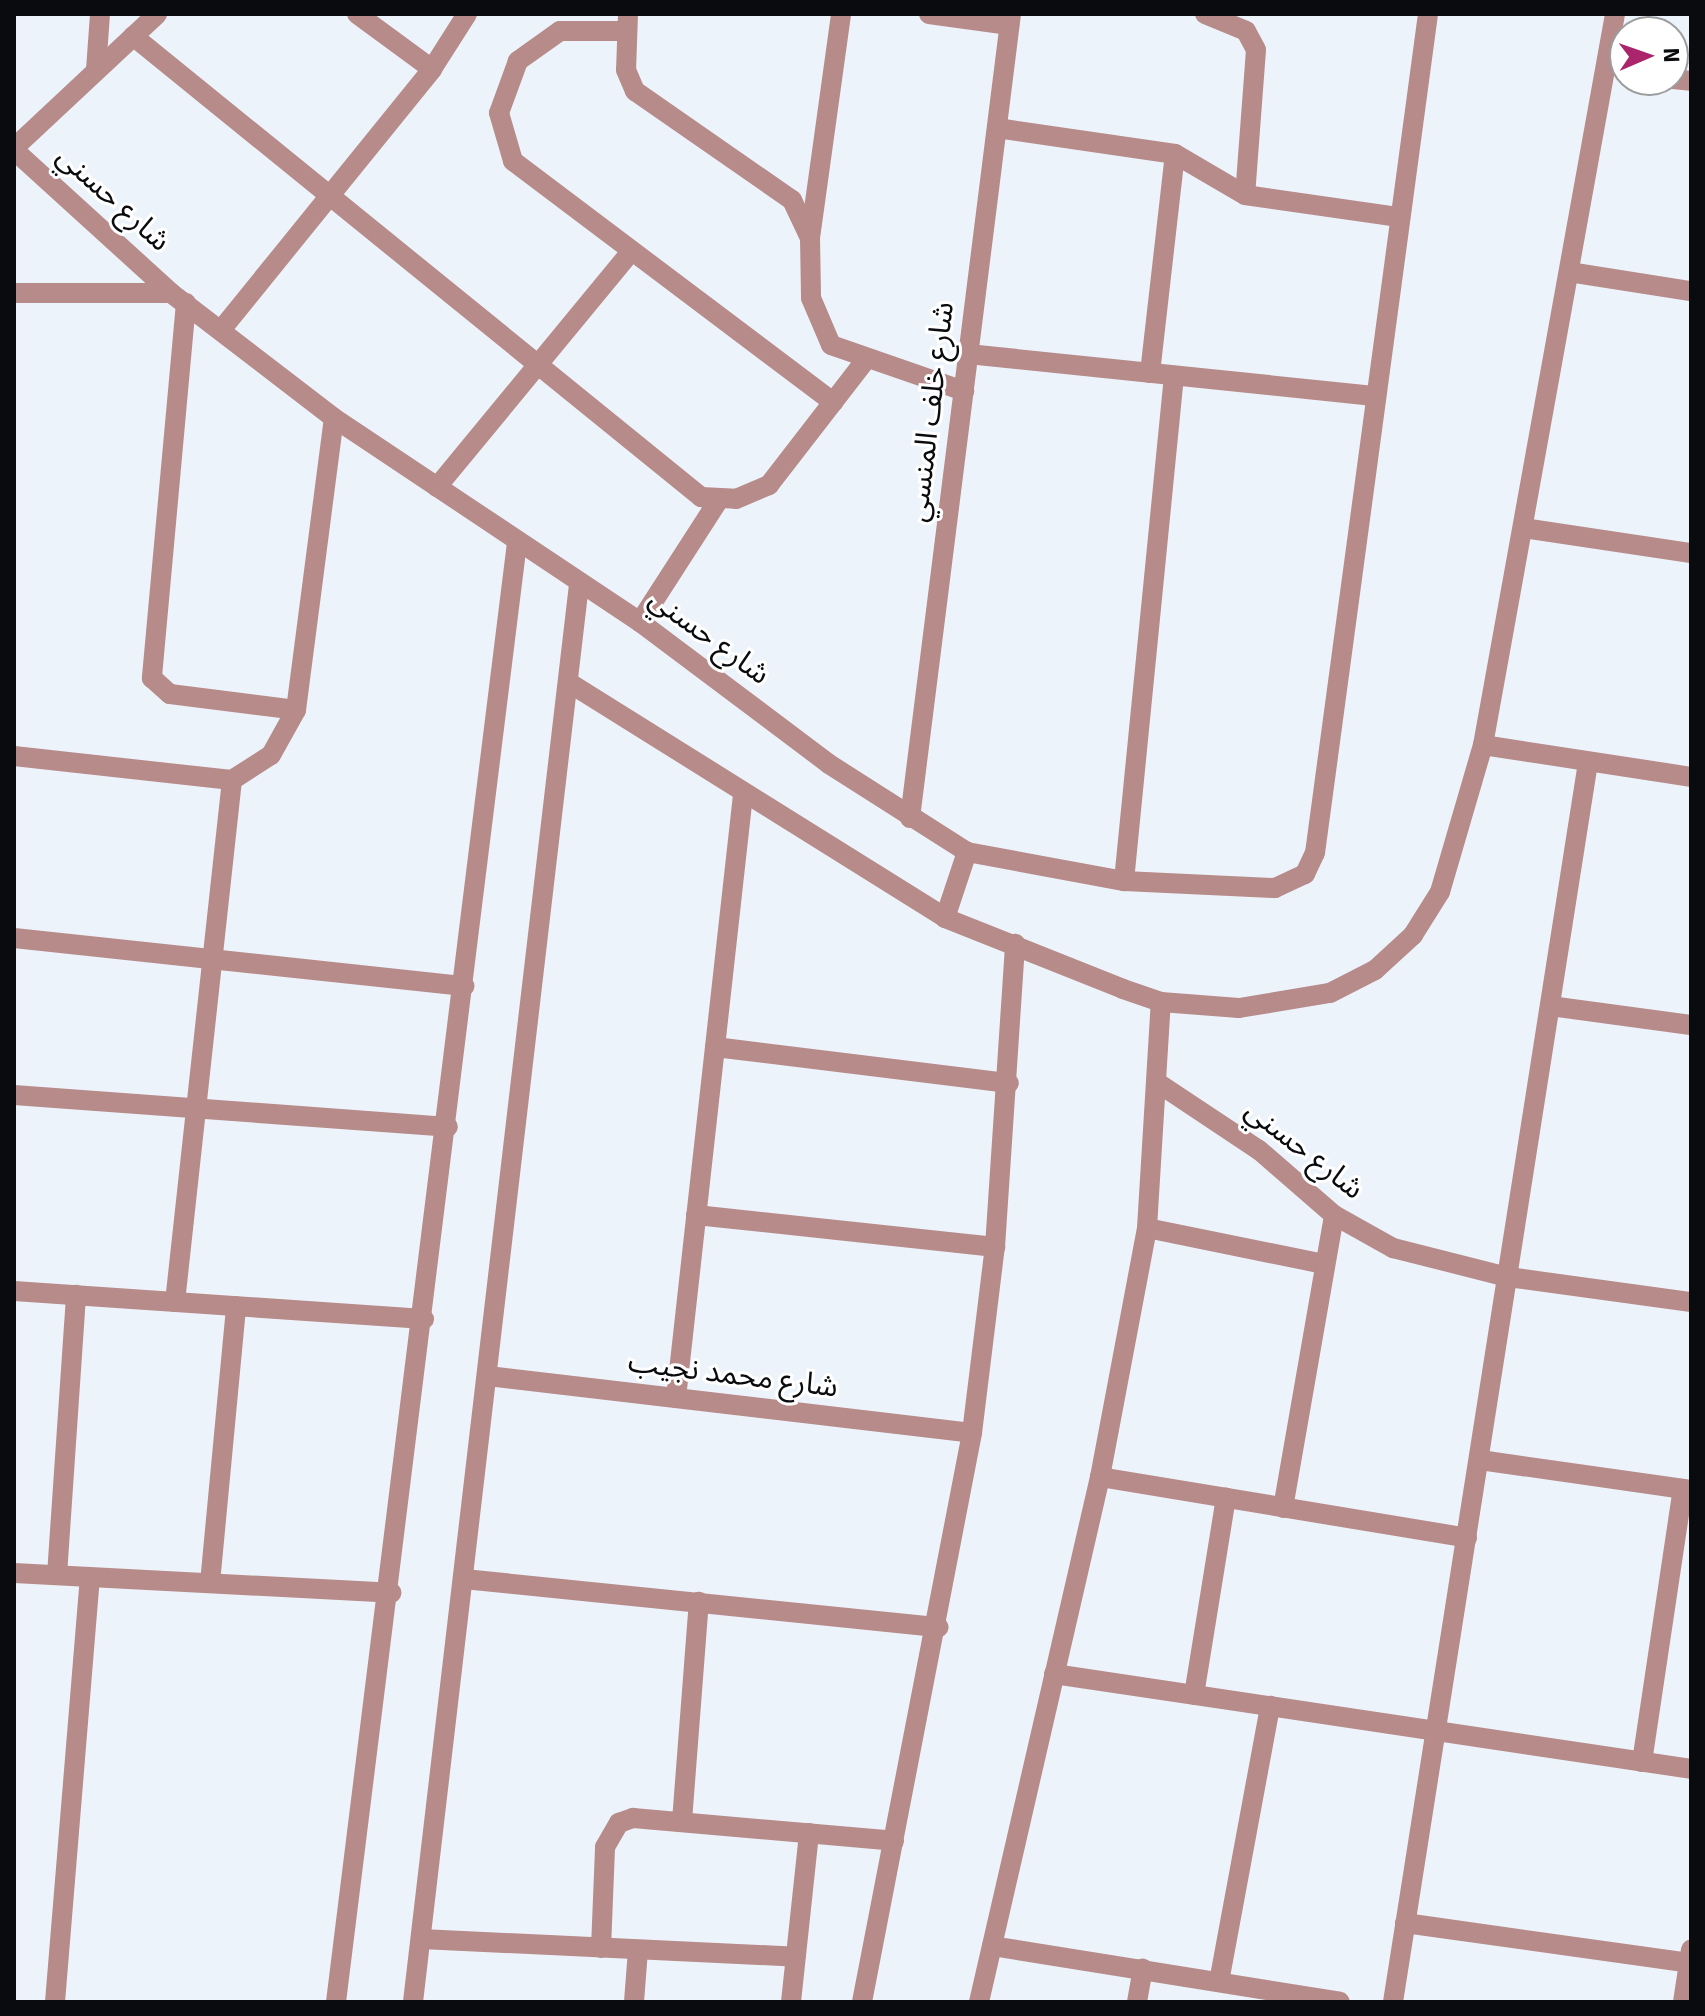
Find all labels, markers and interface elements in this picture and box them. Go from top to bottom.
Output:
north arrow [1609,16,1689,96]
text: N [1658,47,1685,63]
street label: شارع حسني [49,139,177,259]
street label: شارع خلف المنسي [900,300,962,524]
street label: شارع حسني [642,581,776,693]
street label: شارع حسني [1238,1093,1370,1207]
street label: شارع محمد نجيب [626,1344,840,1406]

